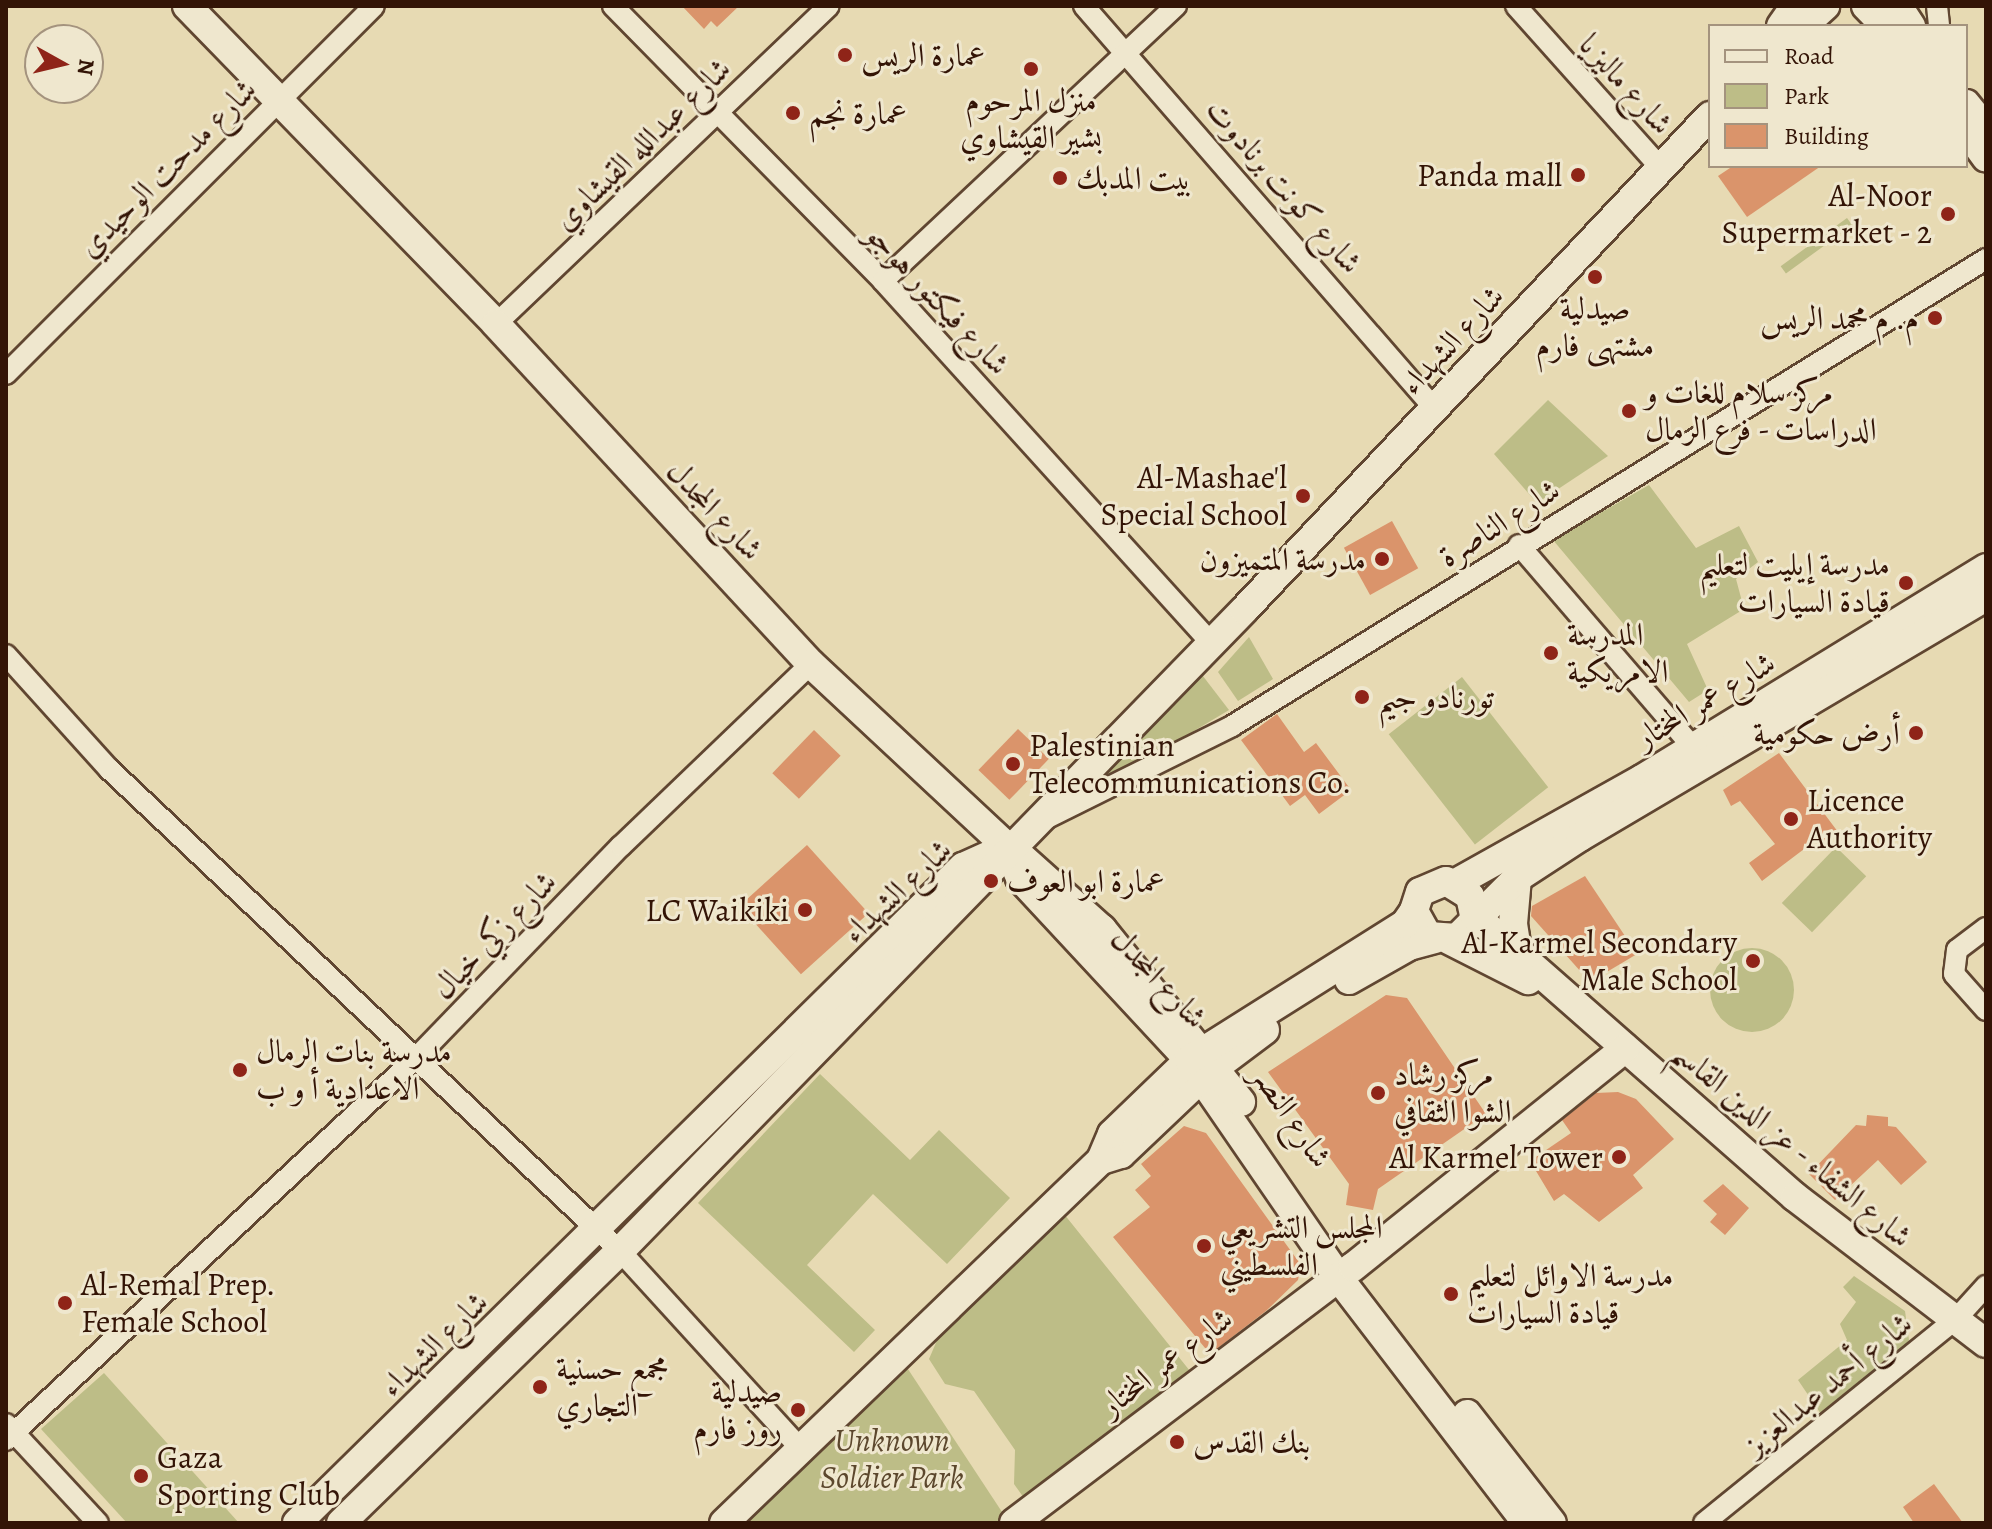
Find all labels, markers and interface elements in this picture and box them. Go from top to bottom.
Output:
north arrow [24,24,104,104]
legend [1708,24,1968,168]
street label: شارع ماليزيا [1571,26,1681,142]
place label: عمارة الريس [861,36,985,74]
text: Road [1784,40,1834,72]
marker: عمارة الريس [836,46,854,64]
street label: شارع عبدالله القيشاوي [545,50,739,238]
text: N [70,57,102,77]
marker: منزل المرحوم بشير القيشاوي [1022,60,1040,78]
street label: شارع مدحت الوحيدي [70,71,264,265]
text: Park [1784,80,1829,112]
place label: منزل المرحوم بشير القيشاوي [960,82,1102,157]
street label: شارع كونت برنادوت [1198,91,1370,281]
place label: عمارة نجم [809,94,907,132]
marker: عمارة نجم [784,104,802,122]
text: Building [1784,120,1869,152]
place label: Panda mall [1417,156,1562,194]
place label: بيت المدبك [1076,159,1192,197]
marker: Panda mall [1569,166,1587,184]
marker: بيت المدبك [1051,169,1069,187]
place label: Al-Noor Supermarket - 2 [1720,177,1932,252]
marker: Al-Noor Supermarket - 2 [1939,205,1957,223]
street label: شارع فيكتور هوجو [858,215,1018,383]
marker: صيدلية مشتهى فارم [1586,268,1604,286]
street label: شارع الشهداء [1392,277,1512,403]
place label: صيدلية مشتهى فارم [1536,290,1654,365]
place label: م. م محمد الريس [1759,299,1919,337]
marker: م. م محمد الريس [1926,309,1944,327]
place label: مركز سلام للغات و الدراسات - فرع الرمال [1645,374,1878,449]
marker: مركز سلام للغات و الدراسات - فرع الرمال [1620,402,1638,420]
street label: شارع المجدل [659,452,771,568]
place label: Al-Mashae'l Special School [1101,459,1287,534]
street label: شارع الناصرة [1431,471,1567,575]
marker: Al-Mashae'l Special School [1294,487,1312,505]
place label: مدرسة المتميزون [1199,540,1366,578]
place label: مدرسة إيليت لتعليم قيادة السيارات [1699,546,1890,621]
marker: مدرسة المتميزون [1373,550,1391,568]
marker: مدرسة إيليت لتعليم قيادة السيارات [1897,574,1915,592]
place label: المدرسة الامريكية [1567,616,1668,691]
street label: شارع عمر المختار [1628,643,1782,757]
marker: المدرسة الامريكية [1542,644,1560,662]
place label: تورنادو جيم [1378,678,1494,716]
marker: تورنادو جيم [1353,688,1371,706]
place label: أرض حكومية [1753,714,1900,752]
marker: أرض حكومية [1907,724,1925,742]
place label: Palestinian Telecommunications Co. [1029,727,1351,802]
marker: Palestinian Telecommunications Co. [1004,755,1022,773]
place label: Licence Authority [1807,782,1932,857]
marker: Licence Authority [1782,810,1800,828]
street label: شارع الشهداء [834,831,960,951]
place label: عمارة ابو العوف [1007,862,1165,900]
street label: شارع زكي خيال [424,863,564,1007]
marker: عمارة ابو العوف [982,872,1000,890]
place label: LC Waikiki [645,891,789,929]
marker: LC Waikiki [796,901,814,919]
street label: شارع المجدل [1103,920,1215,1036]
place label: Al-Karmel Secondary Male School [1462,924,1737,999]
marker: Al-Karmel Secondary Male School [1744,952,1762,970]
street label: شارع الشفاء - عز الدين القاسم [1664,1032,1920,1256]
place label: مدرسة بنات الرمال الاعدادية أ و ب [256,1033,452,1108]
place label: مركز رشاد الشوا الثقافي [1394,1056,1512,1131]
street label: شارع النصر [1244,1057,1340,1175]
marker: مدرسة بنات الرمال الاعدادية أ و ب [231,1061,249,1079]
marker: مركز رشاد الشوا الثقافي [1369,1084,1387,1102]
place label: Al Karmel Tower [1389,1138,1603,1176]
marker: Al Karmel Tower [1610,1148,1628,1166]
place label: المجلس التشريعي الفلسطيني [1220,1209,1383,1284]
marker: المجلس التشريعي الفلسطيني [1195,1237,1213,1255]
place label: مدرسة الاوائل لتعليم قيادة السيارات [1467,1257,1674,1332]
place label: Al-Remal Prep. Female School [81,1266,276,1341]
street label: شارع الشهداء [372,1283,496,1405]
marker: مدرسة الاوائل لتعليم قيادة السيارات [1442,1285,1460,1303]
marker: Al-Remal Prep. Female School [56,1294,74,1312]
street label: شارع عمر المختار [1092,1299,1240,1425]
street label: شارع أحمد عبدالعزيز [1736,1304,1920,1464]
place label: مجمع حسنية التجاري [556,1350,668,1425]
place label: صيدلية روز فارم [693,1373,782,1448]
marker: مجمع حسنية التجاري [531,1378,549,1396]
marker: صيدلية روز فارم [789,1401,807,1419]
park label: Unknown Soldier Park [820,1422,964,1497]
place label: بنك القدس [1193,1423,1310,1461]
marker: بنك القدس [1168,1433,1186,1451]
place label: Gaza Sporting Club [157,1439,340,1514]
marker: Gaza Sporting Club [132,1467,150,1485]

